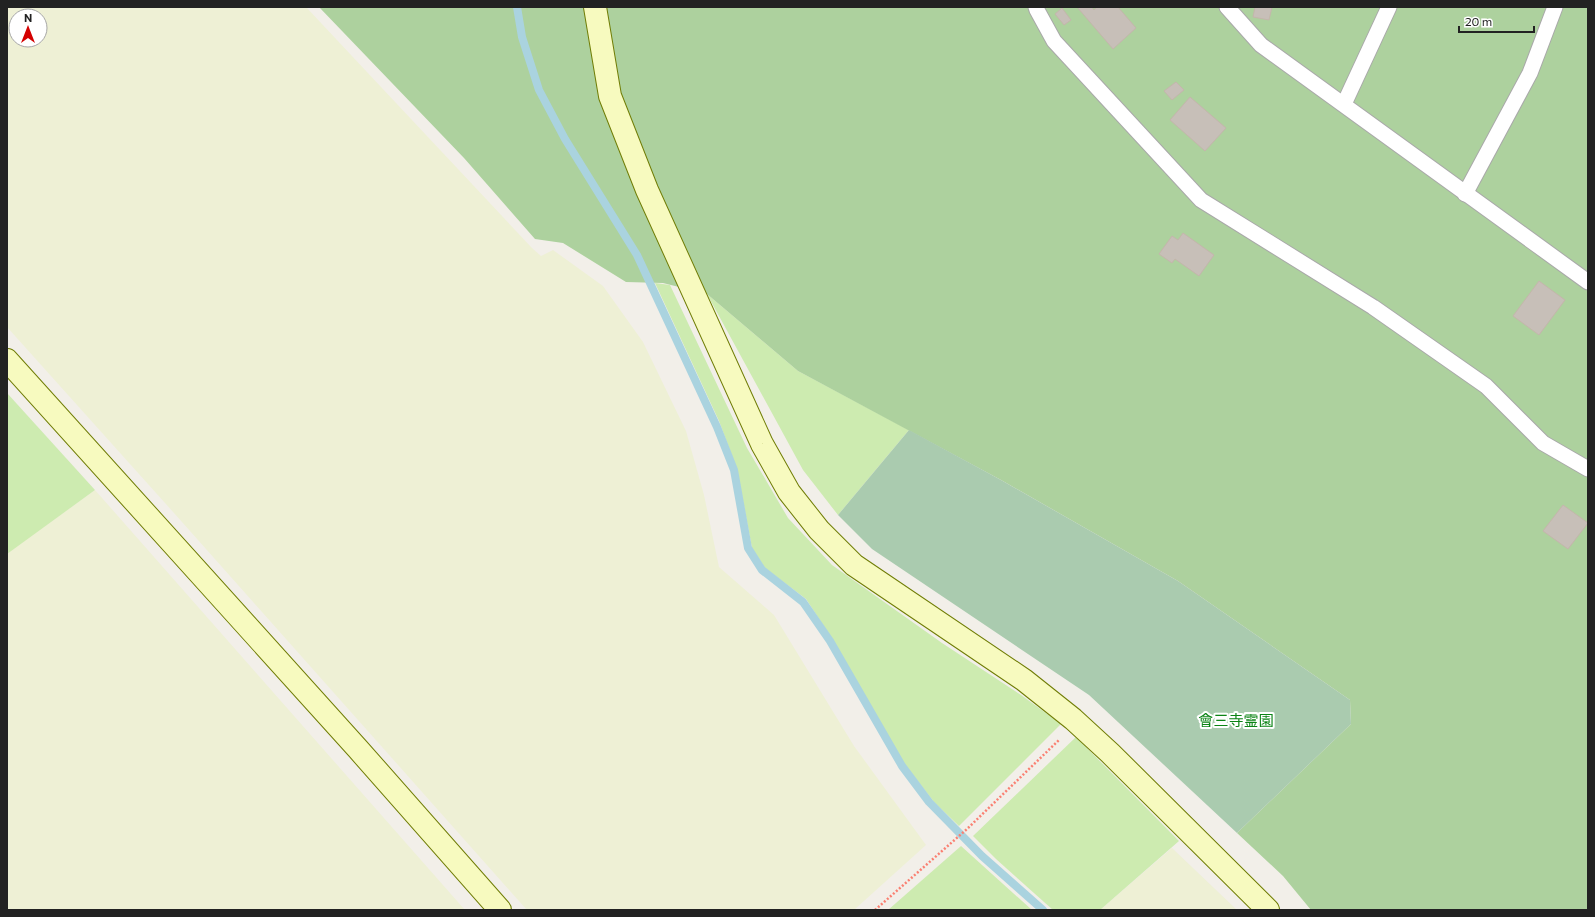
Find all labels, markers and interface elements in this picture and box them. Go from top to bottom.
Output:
north arrow [8,8,48,48]
scale bar [1459,8,1534,34]
text: N [24,11,32,24]
text: 20 m [1465,14,1492,28]
park label: 會三寺霊園 [1198,711,1274,729]

